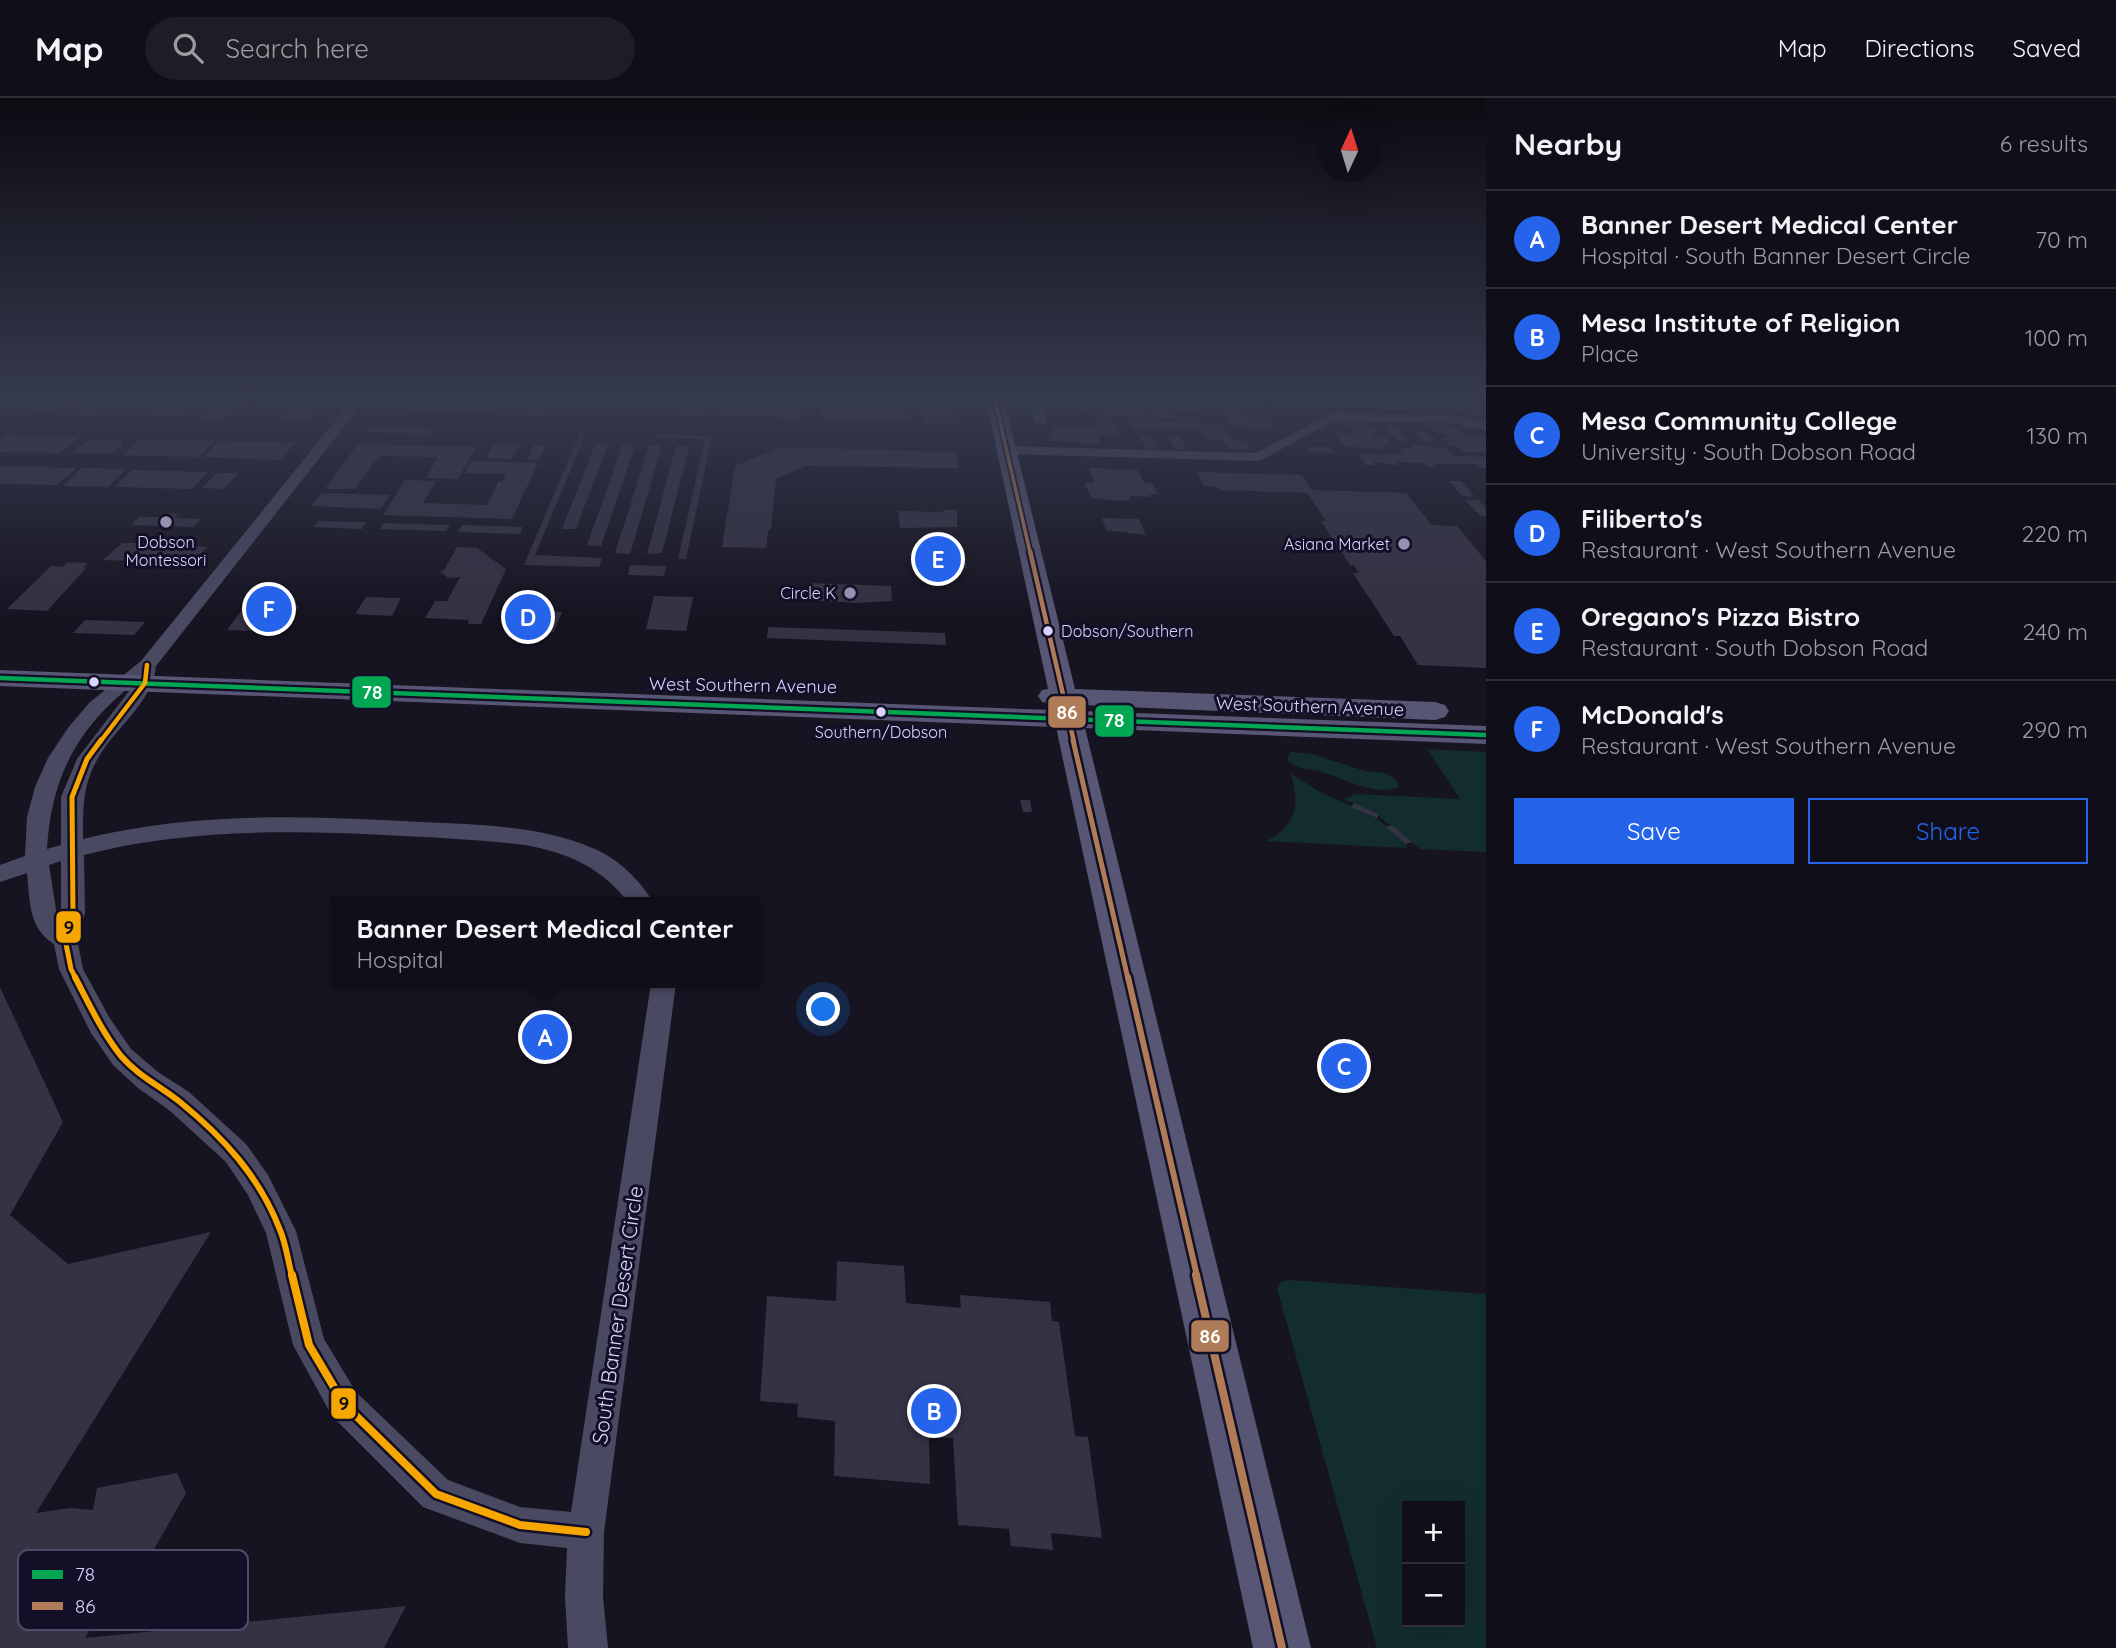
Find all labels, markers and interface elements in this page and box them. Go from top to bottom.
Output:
search box [145,17,635,80]
text: Map [35,28,103,69]
icon: search [169,29,207,67]
text: Search here [225,32,369,65]
text: Map [1778,33,1827,63]
text: Directions [1865,33,1975,63]
text: Saved [2013,33,2081,63]
north arrow [1318,119,1381,182]
text: Nearby [1514,125,1622,163]
text: 6 results [2000,129,2088,158]
text: Banner Desert Medical Center [1581,208,1958,241]
text: A [1530,225,1544,254]
text: 70 m [2035,225,2088,254]
text: Hospital · South Banner Desert Circle [1581,241,1971,270]
text: Mesa Institute of Religion [1581,306,1901,339]
text: B [1529,323,1545,352]
text: 100 m [2025,323,2088,352]
text: Place [1581,339,1639,368]
text: Mesa Community College [1581,404,1897,437]
text: C [1530,421,1544,450]
text: 130 m [2026,421,2088,450]
text: University · South Dobson Road [1581,437,1916,466]
text: Filiberto's [1581,502,1703,535]
marker: Dobson Montessori [158,514,174,530]
text: D [1529,519,1545,548]
text: 220 m [2022,519,2088,548]
place label: Dobson Montessori [126,532,206,570]
pin: E [915,533,961,585]
place label: Asiana Market [1284,534,1390,554]
text: Restaurant · West Southern Avenue [1581,535,1956,564]
marker: Asiana Market [1396,536,1412,552]
pin: F [246,583,292,635]
place label: Circle K [780,583,836,603]
marker: Circle K [842,585,858,601]
pin: D [505,591,551,643]
text: Oregano's Pizza Bistro [1581,600,1860,633]
text: E [1530,617,1544,646]
text: 240 m [2023,617,2088,646]
place label: Dobson/Southern [1061,621,1193,641]
marker: Dobson/Southern [1041,624,1055,638]
text: Restaurant · South Dobson Road [1581,633,1928,662]
street label: West Southern Avenue [649,672,837,698]
unlabelled marker [87,675,101,689]
line badge: 78 [351,675,392,709]
text: 78 [362,680,382,704]
street label: West Southern Avenue [1216,691,1404,721]
line badge: 86 [1047,695,1087,729]
text: McDonald's [1581,698,1724,731]
text: 86 [1057,700,1077,724]
line badge: 78 [1094,704,1135,738]
marker: Southern/Dobson [874,705,888,719]
text: 78 [1104,708,1124,732]
text: F [1531,715,1543,744]
text: 290 m [2021,715,2088,744]
place label: Southern/Dobson [815,722,947,742]
text: Restaurant · West Southern Avenue [1581,731,1956,760]
button: Save [1514,798,1794,864]
button: Share [1808,798,2088,864]
popup [330,897,760,988]
line badge: 9 [55,910,82,944]
text: Banner Desert Medical Center [357,912,733,945]
text: 9 [64,915,74,939]
text: Hospital [357,945,444,974]
your location [806,992,840,1026]
pin: A [522,1011,568,1063]
pin: C [1321,1040,1367,1092]
street label: South Banner Desert Circle [586,1184,648,1446]
line badge: 86 [1190,1319,1230,1353]
text: 86 [1200,1324,1220,1348]
pin: B [911,1385,957,1437]
line badge: 9 [330,1387,357,1420]
text: 9 [339,1391,349,1415]
map controls [1402,1501,1465,1627]
button: + [1402,1501,1465,1564]
legend [18,1550,248,1630]
text: 78 [75,1562,95,1586]
button: − [1402,1564,1465,1627]
text: 86 [75,1594,95,1618]

